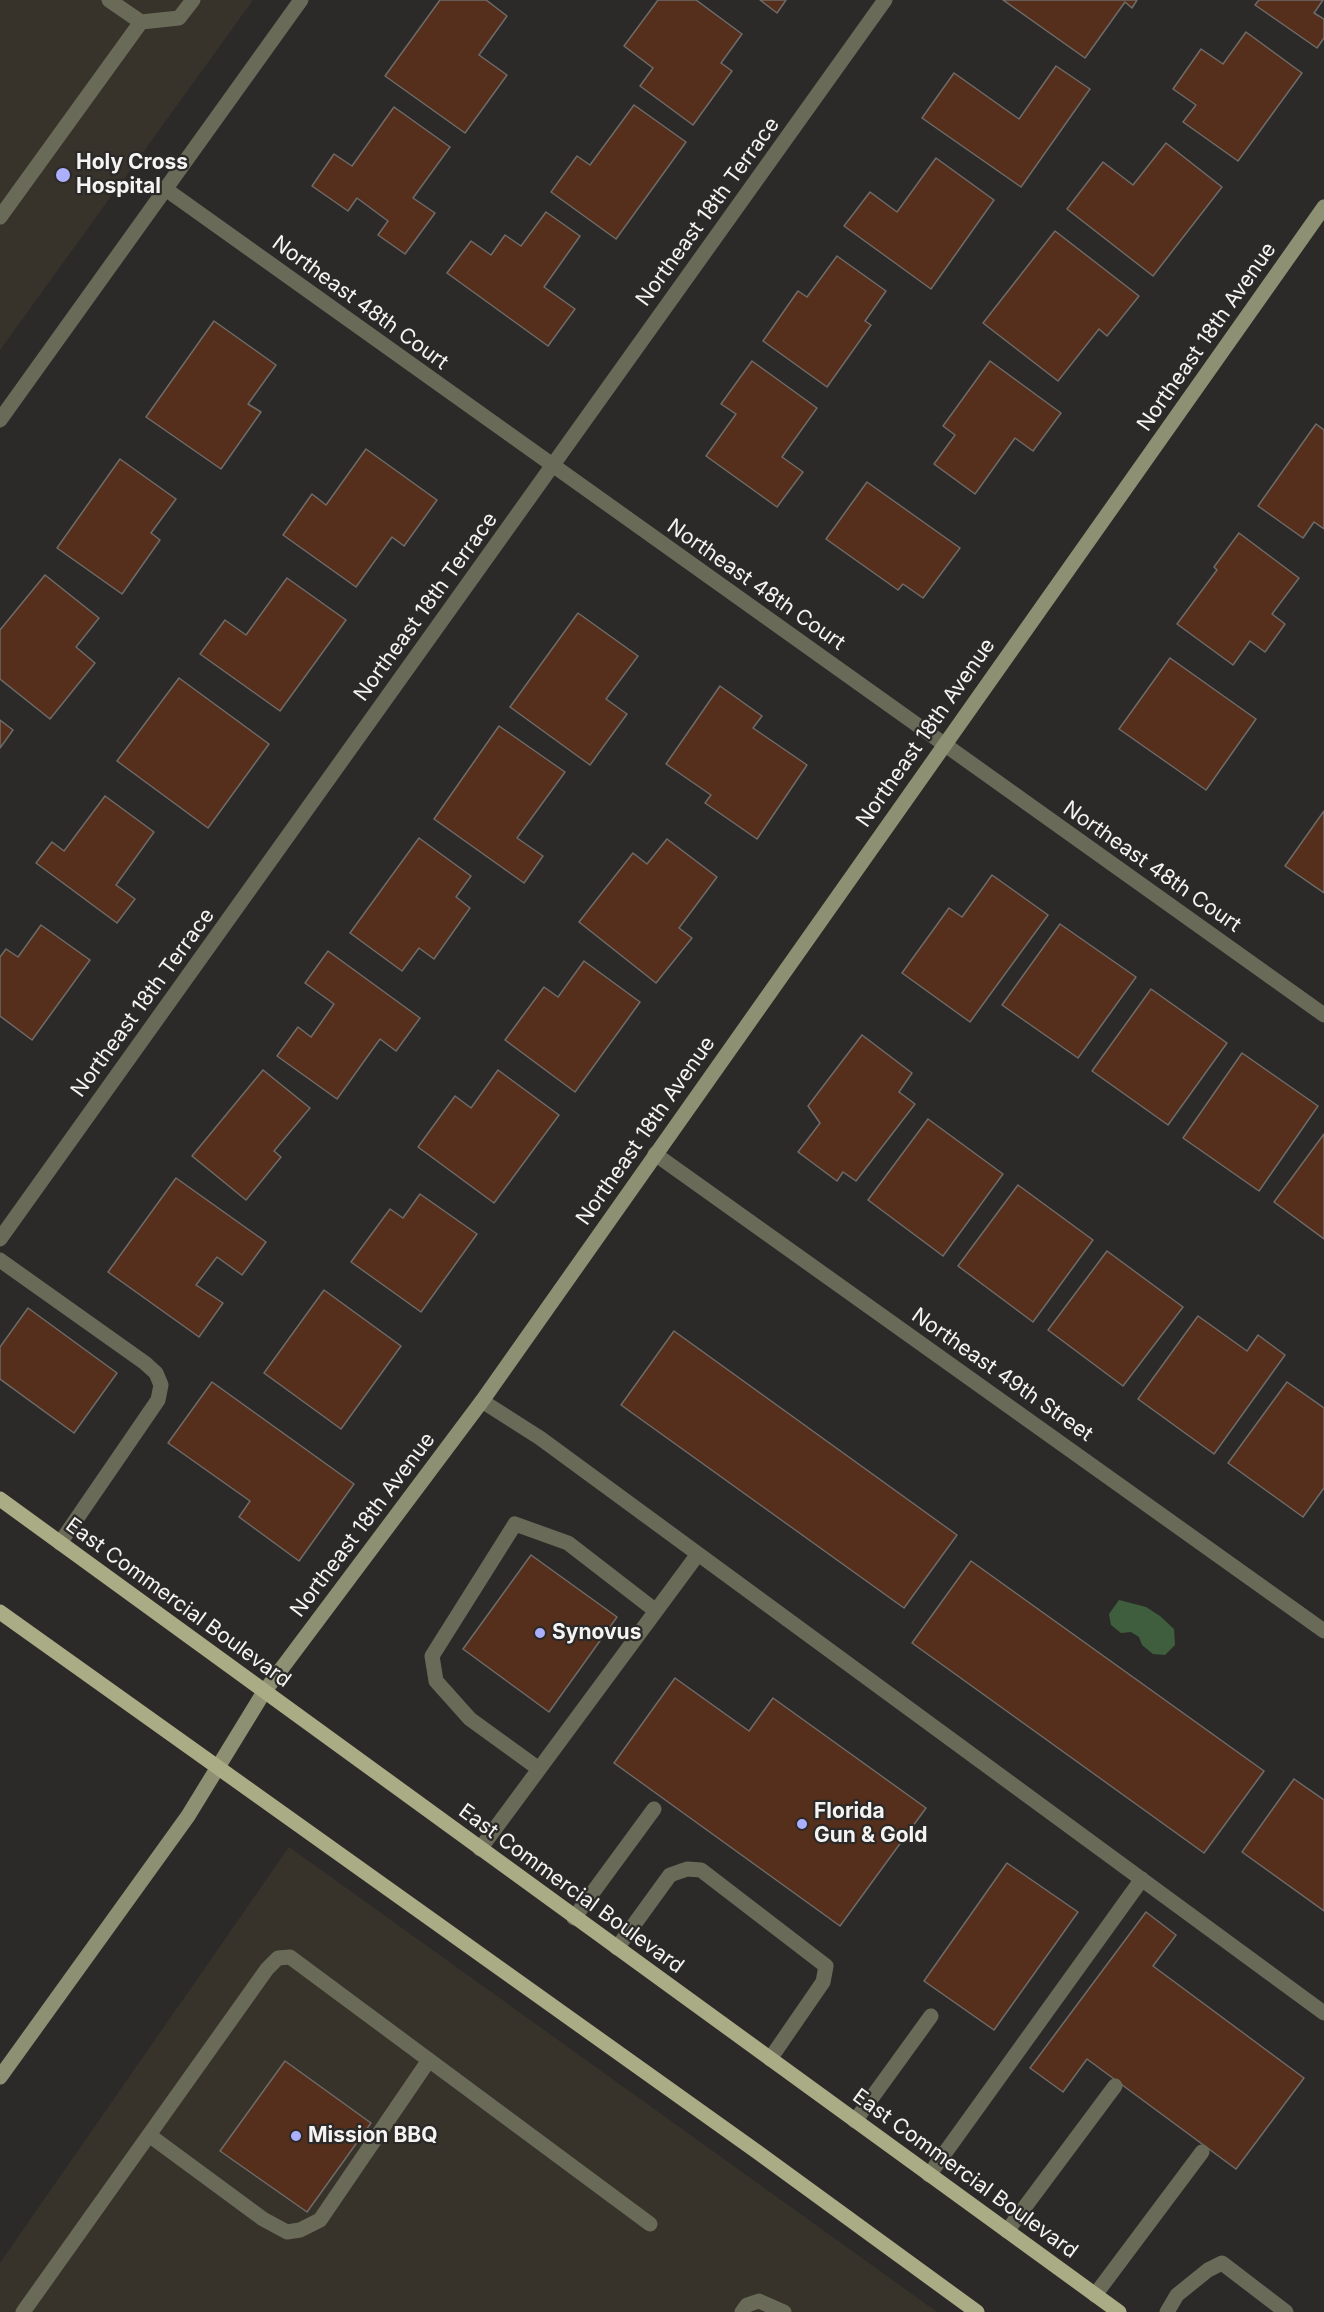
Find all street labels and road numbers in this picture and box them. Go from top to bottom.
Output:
street label: Northeast 18th Terrace [631,113,785,311]
street label: Northeast 48th Court [267,231,453,375]
street label: Northeast 18th Avenue [1132,238,1282,436]
street label: Northeast 18th Terrace [349,508,503,706]
street label: Northeast 48th Court [662,514,850,656]
street label: Northeast 18th Avenue [851,634,1001,832]
street label: Northeast 48th Court [1058,796,1246,938]
street label: Northeast 18th Terrace [66,904,220,1102]
street label: Northeast 18th Avenue [571,1032,721,1230]
street label: Northeast 49th Street [907,1303,1097,1447]
street label: Northeast 18th Avenue [285,1428,441,1622]
street label: East Commercial Boulevard [60,1513,296,1693]
street label: East Commercial Boulevard [453,1799,689,1979]
street label: East Commercial Boulevard [847,2084,1083,2264]

